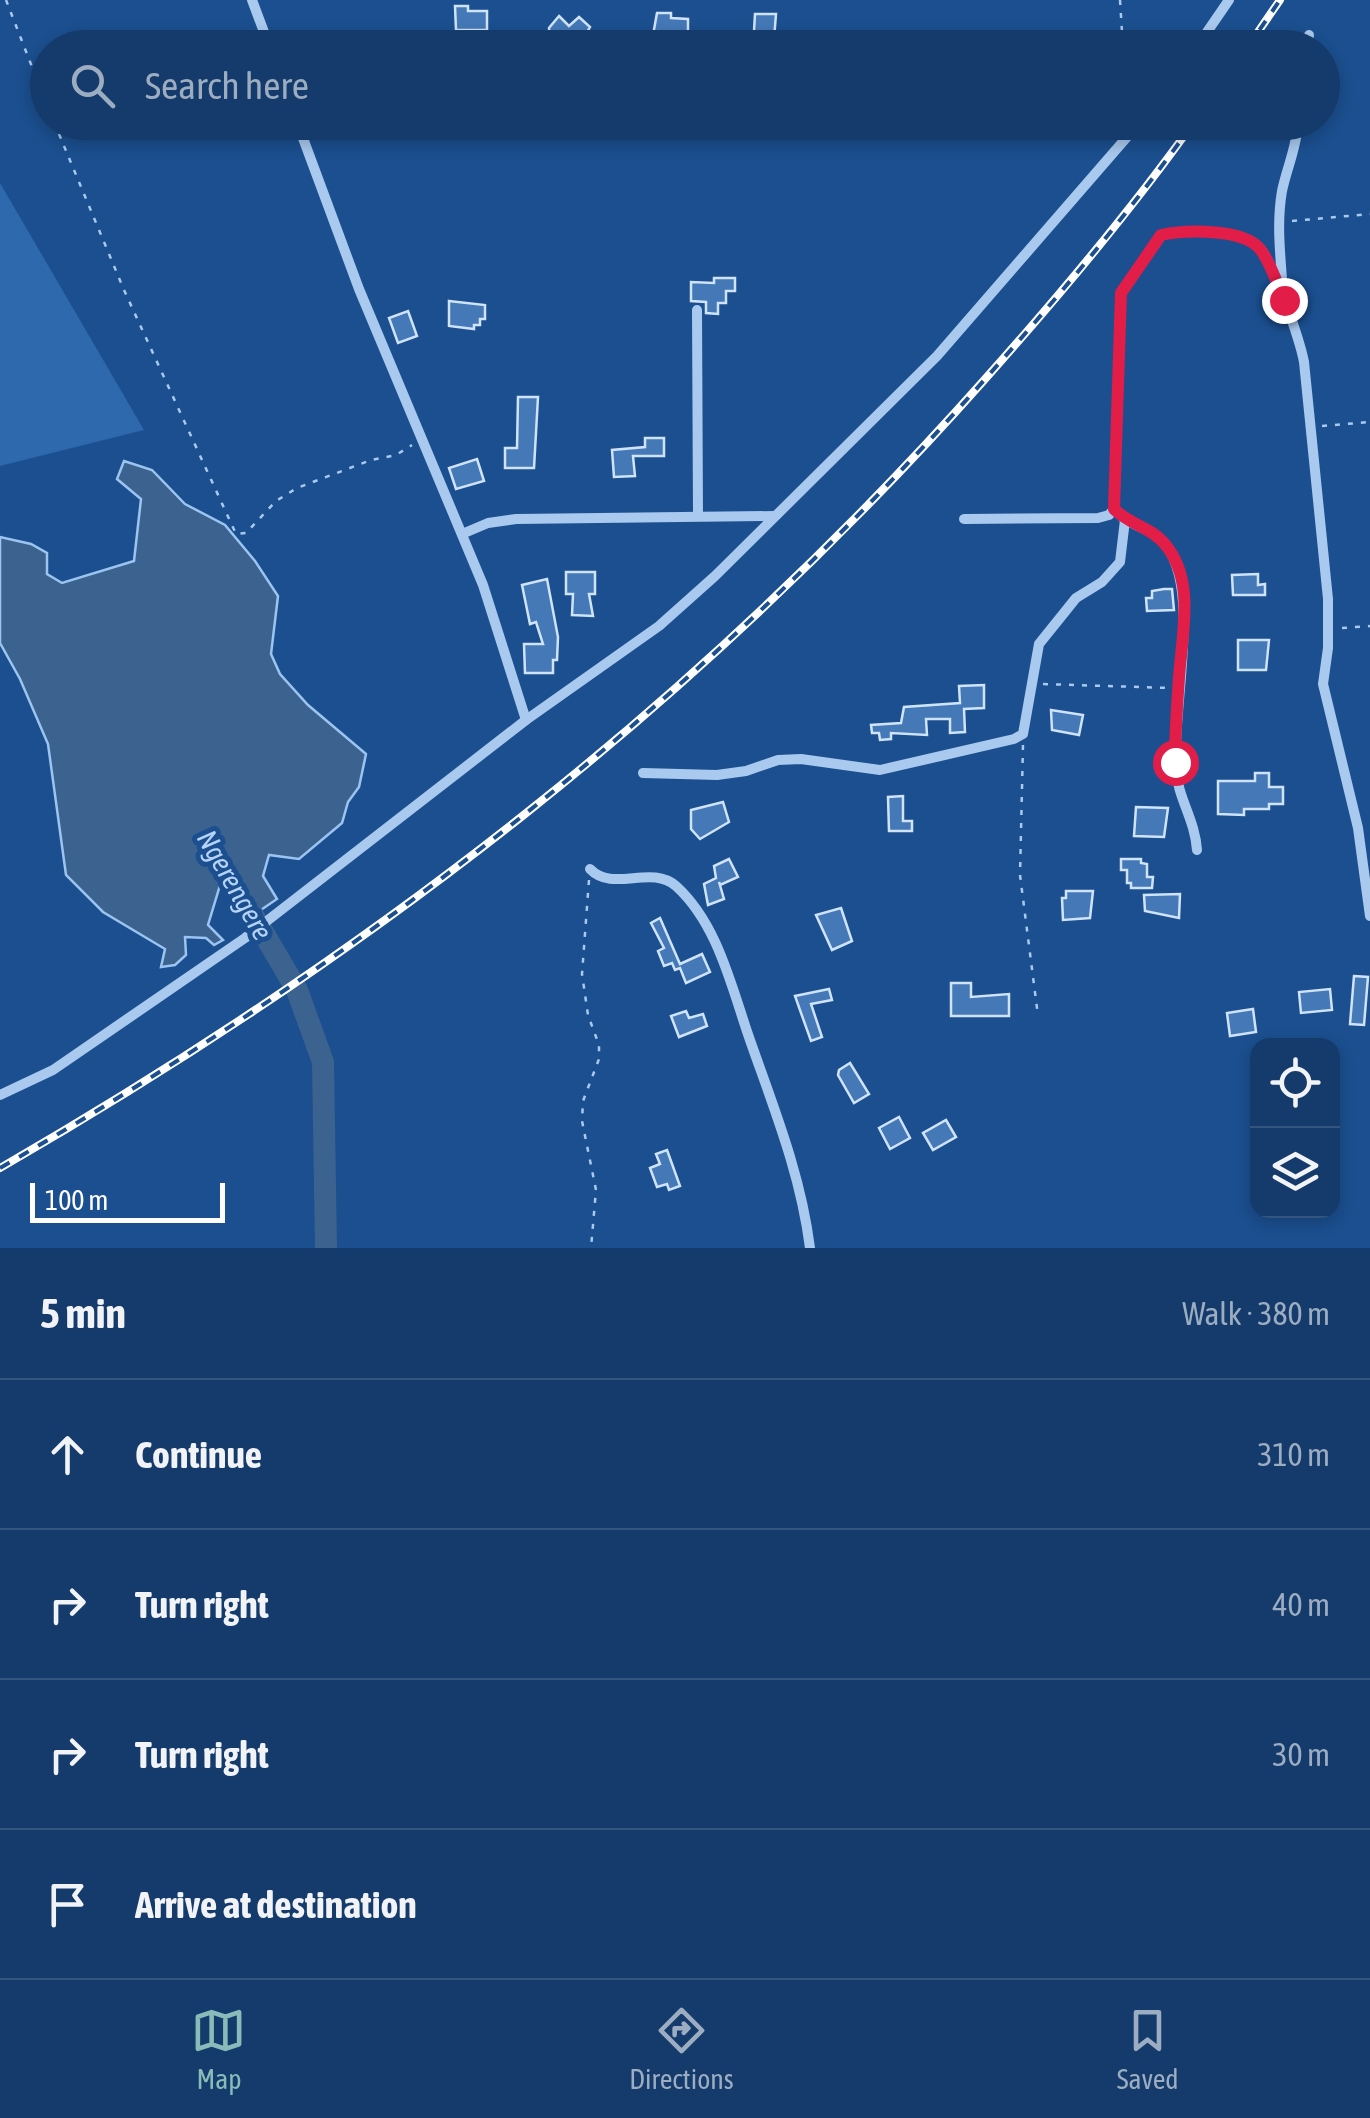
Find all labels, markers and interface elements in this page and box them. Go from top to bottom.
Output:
search box [30,30,1340,140]
icon: search [65,58,120,113]
text: Search here [145,64,309,107]
route end [1262,278,1308,324]
route start [1153,740,1199,786]
water label: Ngerengere [191,825,279,945]
map controls [1250,1038,1340,1218]
button: locate [1250,1038,1340,1128]
button: layers [1250,1128,1340,1218]
scale bar [30,1178,225,1222]
text: 100 m [45,1184,108,1216]
text: 5 min [40,1289,126,1337]
text: Walk · 380 m [1182,1295,1330,1332]
icon: ahead [40,1427,95,1482]
text: Continue [135,1433,262,1476]
text: 310 m [1257,1436,1330,1473]
icon: right [40,1577,95,1632]
text: Turn right [135,1583,269,1626]
text: 40 m [1272,1586,1330,1623]
icon: right [40,1727,95,1782]
text: Turn right [135,1733,269,1776]
text: 30 m [1272,1736,1330,1773]
icon: arrive [40,1877,95,1932]
text: Arrive at destination [135,1883,417,1926]
tab: Map [191,2003,246,2095]
tab: Directions [629,2003,734,2095]
tab: Saved [1117,2003,1179,2095]

